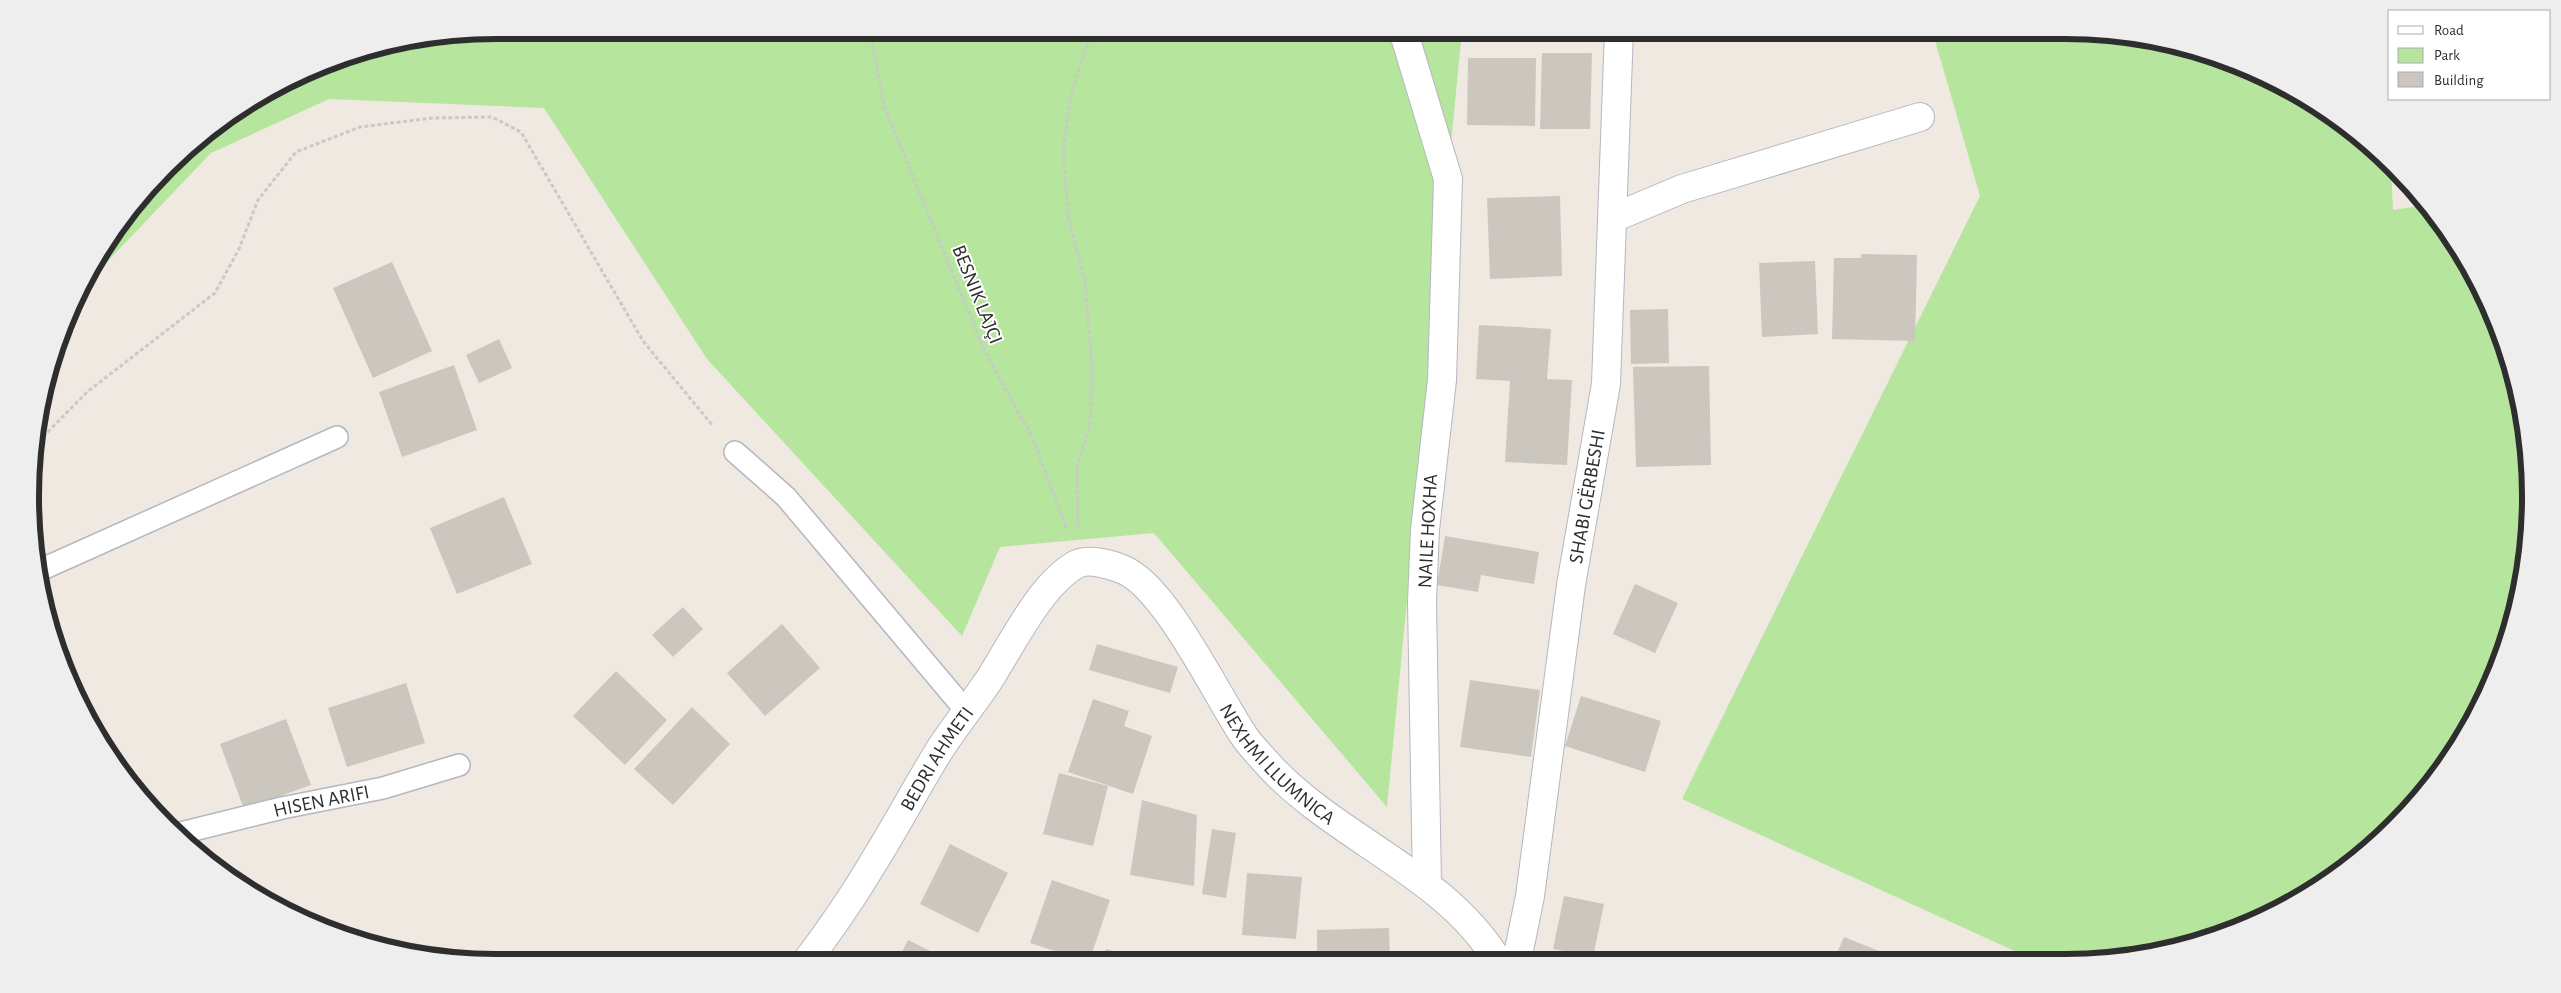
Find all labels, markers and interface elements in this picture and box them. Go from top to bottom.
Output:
legend [2388,10,2551,100]
text: Road [2434,23,2464,38]
text: Park [2434,48,2460,63]
text: Building [2434,73,2484,88]
street label: BESNIK LAJÇI [948,242,1006,347]
street label: SHABI GËRBESHI [1566,428,1609,565]
street label: NAILE HOXHA [1415,473,1441,589]
street label: NEXHMI LLUMNICA [1216,701,1339,829]
street label: BEDRI AHMETI [897,703,978,814]
street label: HISEN ARIFI [271,782,371,821]

